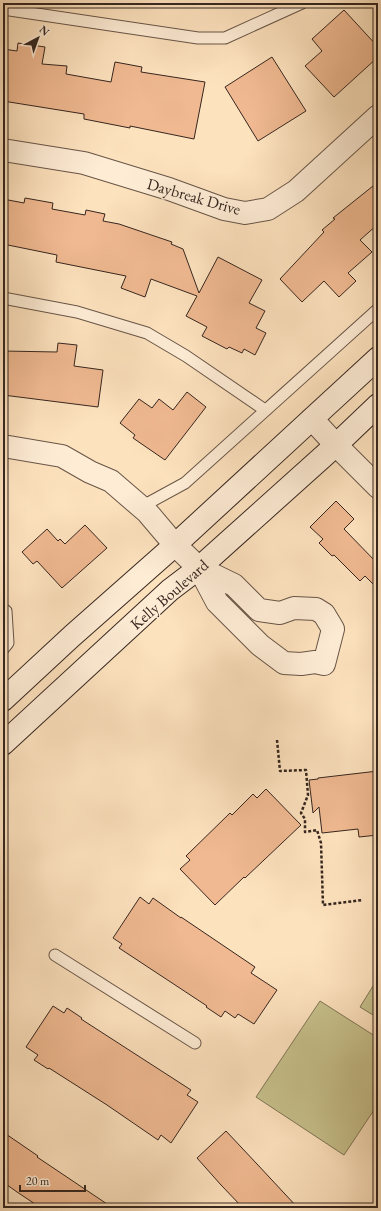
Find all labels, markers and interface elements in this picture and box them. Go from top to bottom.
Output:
north arrow [18,18,58,58]
text: N [37,22,53,39]
street label: Daybreak Drive [145,173,243,220]
street label: Kelly Boulevard [126,554,214,634]
scale bar [20,1167,85,1193]
text: 20 m [26,1173,50,1189]

